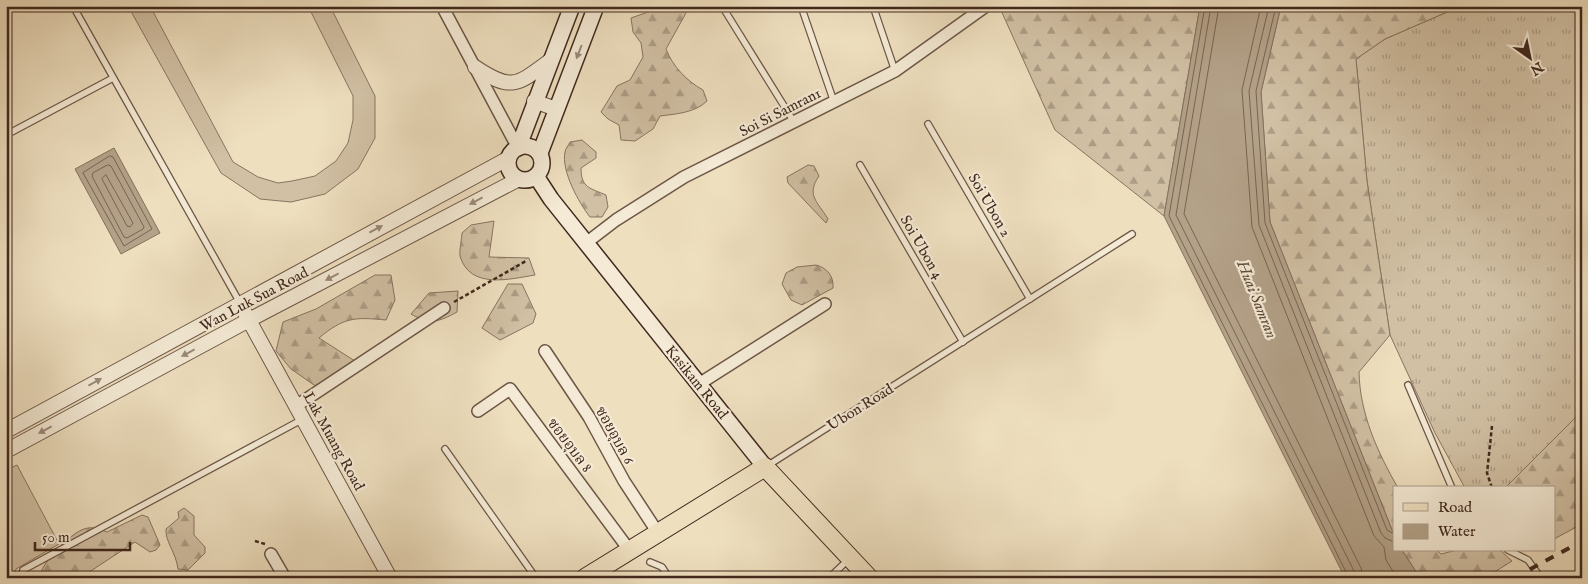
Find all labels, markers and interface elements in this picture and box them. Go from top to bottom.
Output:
north arrow [1506,32,1556,82]
one-way arrow [574,45,582,59]
text: N [1527,57,1547,79]
street label: Soi Si Samran1 [736,84,824,141]
street label: Soi Ubon 2 [964,170,1015,241]
one-way arrow [469,197,483,205]
street label: Soi Ubon 4 [896,212,948,283]
one-way arrow [369,225,383,233]
water label: Huai Samran [1231,257,1281,342]
street label: Wan Luk Sua Road [197,262,313,336]
one-way arrow [325,273,339,281]
street label: Kasikam Road [661,341,733,424]
one-way arrow [182,348,195,357]
one-way arrow [88,378,102,386]
street label: Ubon Road [824,379,898,435]
street label: Lak Muang Road [299,389,369,495]
street label: ซอยอุบล 6 [590,403,639,469]
street label: ซอยอุบล 8 [542,414,596,477]
one-way arrow [38,426,53,434]
legend [1393,486,1556,552]
text: Road [1438,498,1473,517]
scale bar [35,519,130,551]
text: Water [1438,522,1476,541]
text: 50 m [42,528,70,547]

